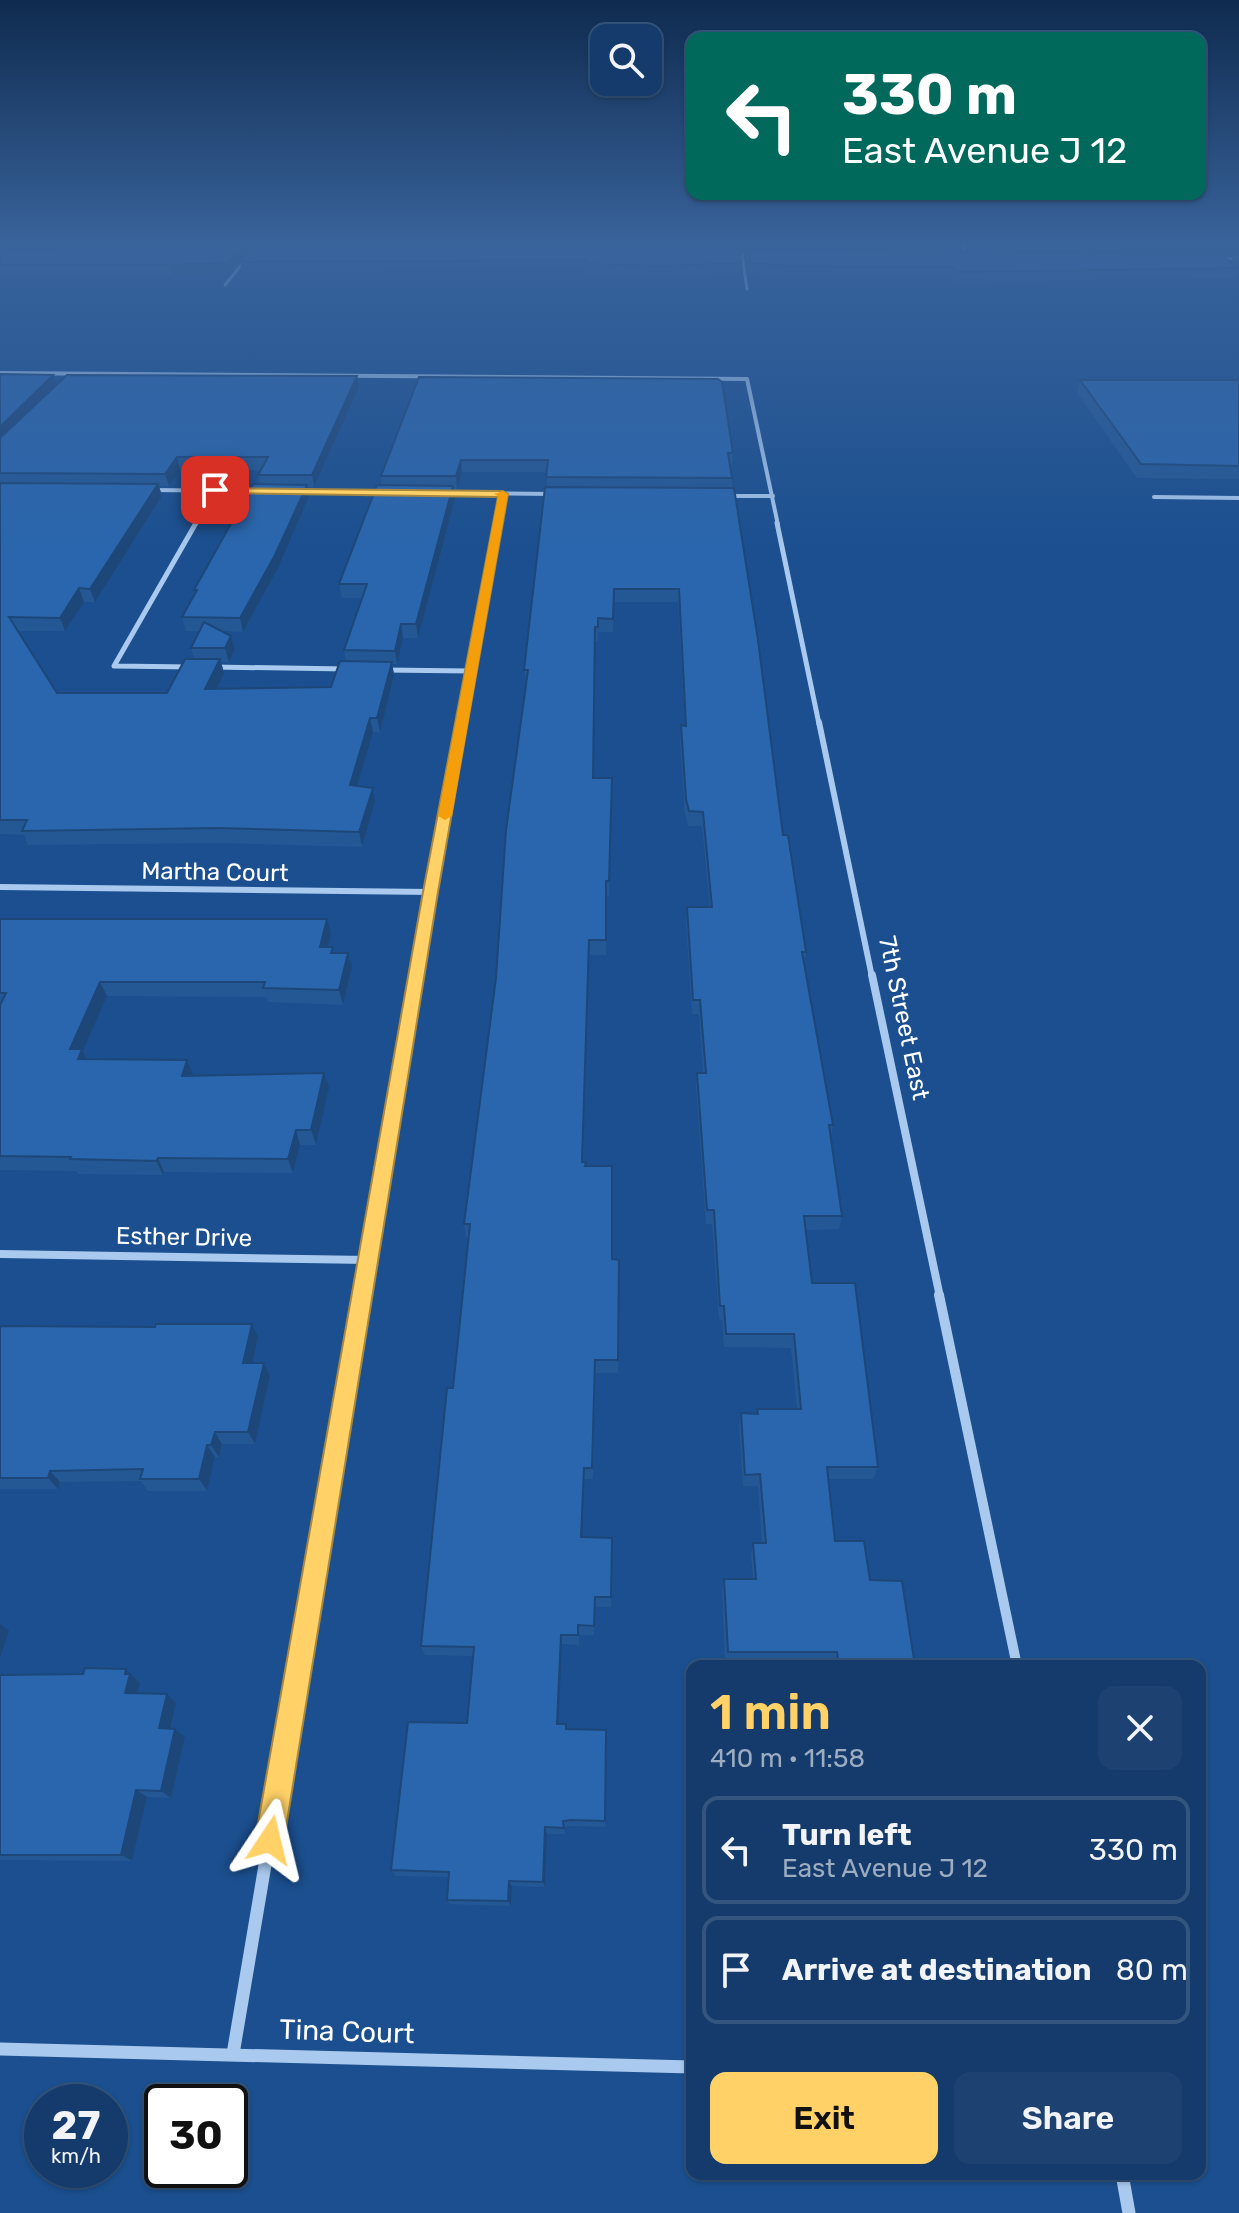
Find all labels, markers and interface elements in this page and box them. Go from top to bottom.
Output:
map controls [590,24,662,96]
button: search [590,24,662,96]
text: 330 m [842,62,1017,128]
icon: left [710,64,814,168]
text: East Avenue J 12 [842,129,1127,172]
pin [181,456,249,524]
icon: arrive [193,468,237,512]
street label: Martha Court [141,857,289,887]
street label: 7th Street East [873,933,935,1103]
street label: Esther Drive [116,1222,252,1252]
text: 1 min [710,1684,831,1741]
button: close [1098,1686,1182,1770]
text: 410 m · 11:58 [710,1743,865,1774]
position arrow [228,1798,312,1882]
text: Turn left [782,1817,912,1853]
icon: left [714,1828,758,1872]
text: 330 m [1089,1832,1178,1868]
text: East Avenue J 12 [782,1853,988,1884]
icon: arrive [714,1948,758,1992]
text: Arrive at destination [782,1952,1092,1988]
text: 80 m [1116,1952,1188,1988]
street label: Tina Court [279,2013,415,2050]
button: Exit [710,2072,938,2164]
button: Share [954,2072,1182,2164]
speed limit sign: 30 [144,2084,248,2188]
text: 27 [52,2102,100,2149]
text: km/h [51,2144,101,2168]

